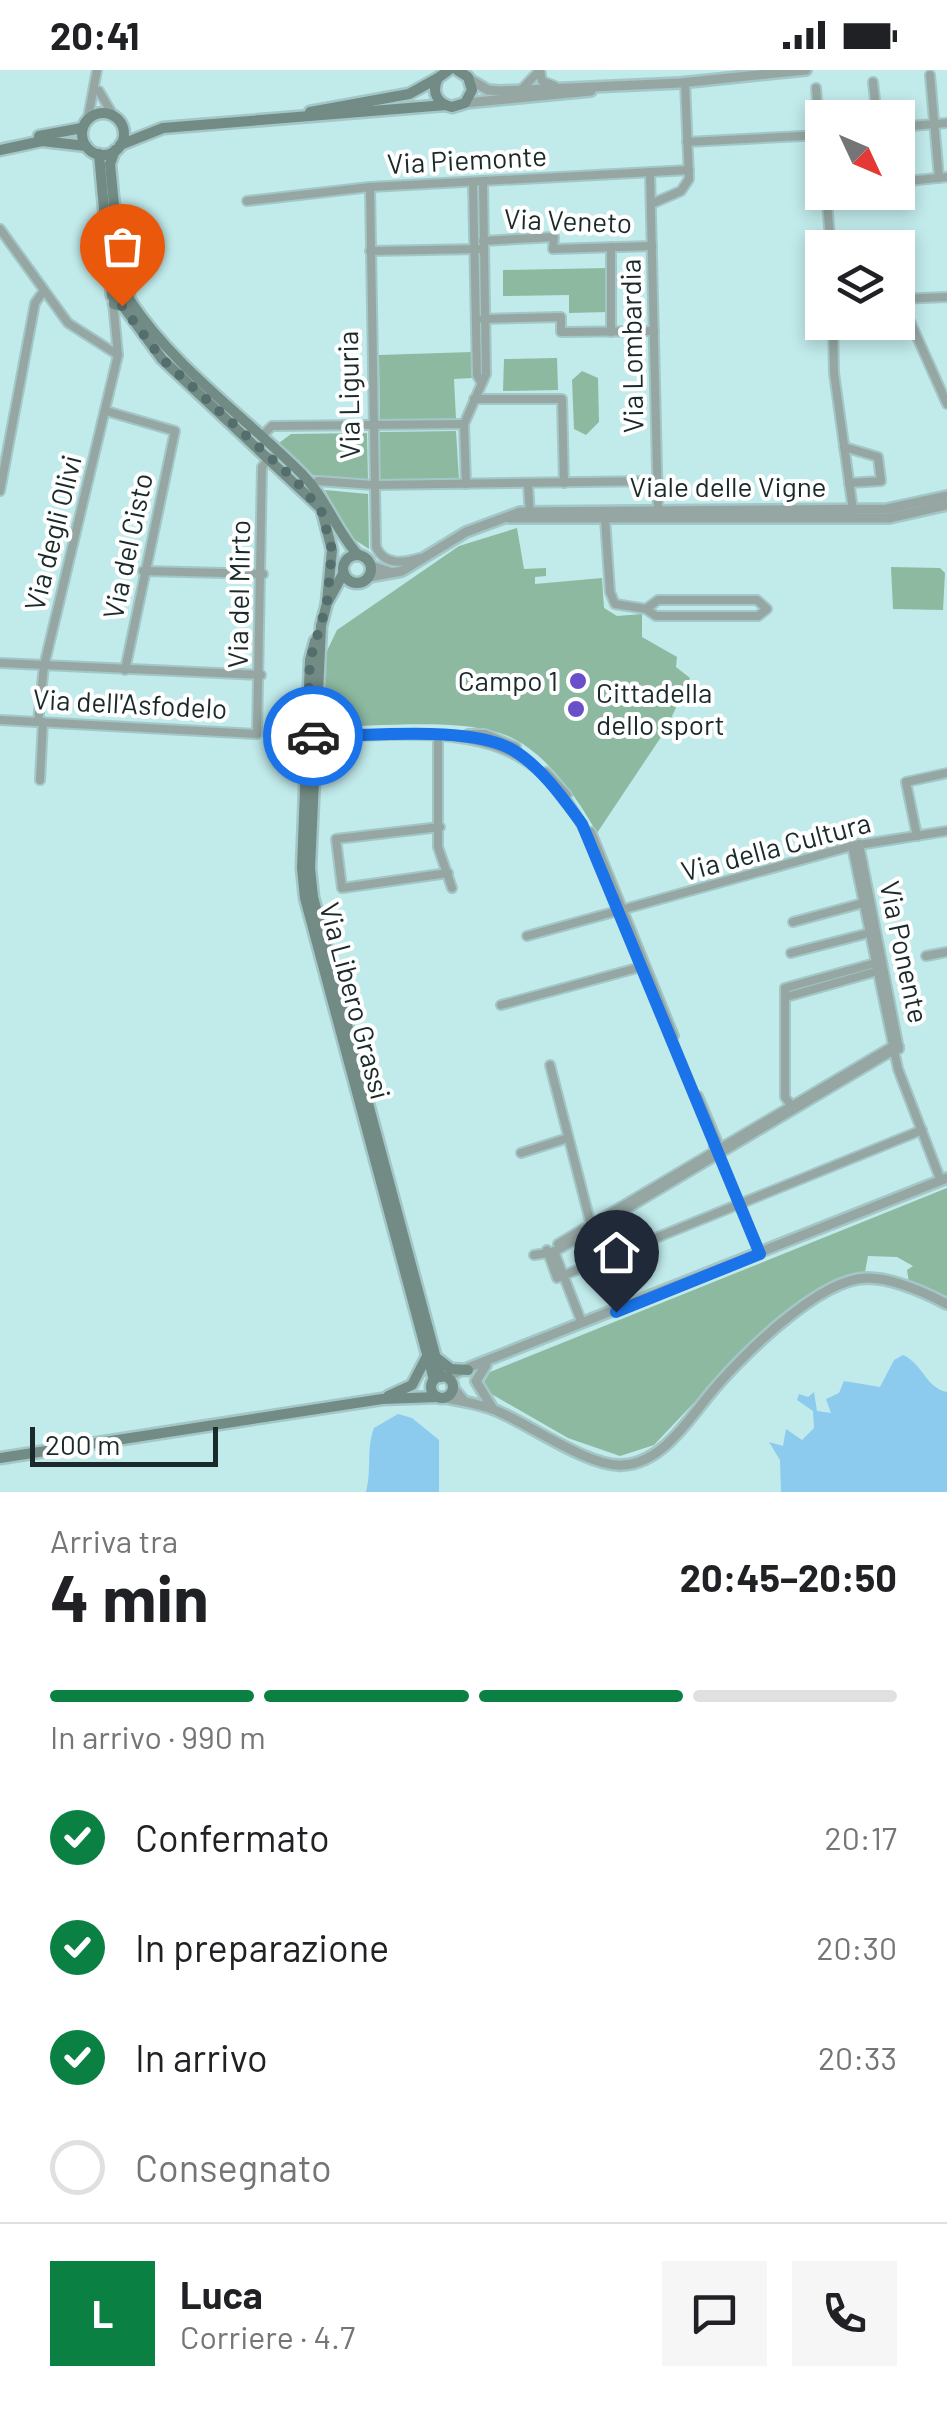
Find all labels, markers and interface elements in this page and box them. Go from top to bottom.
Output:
text: 20:41 [50,12,140,58]
north arrow [805,100,915,210]
map controls [805,100,915,340]
street label: Via Piemonte [386,138,548,180]
street label: Via Veneto [503,201,633,239]
pin [80,204,165,307]
icon: bag [95,219,150,274]
button: layers [805,230,915,340]
street label: Via Lombardia [612,259,650,433]
street label: Via Liguria [330,331,366,459]
street label: Via degli Olivi [16,451,88,614]
street label: Viale delle Vigne [630,469,826,503]
street label: Via del Cisto [95,470,159,622]
street label: Via del Mirto [220,519,256,669]
place label: Campo 1 [458,663,558,697]
marker: Campo 1 [567,670,589,692]
place label: Cittadella dello sport [596,675,725,741]
street label: Via dell'Asfodelo [32,681,228,725]
courier [263,686,363,786]
marker: Cittadella dello sport [565,698,587,720]
icon: car [286,709,341,764]
street label: Via della Cultura [677,804,874,888]
street label: Via Ponente [873,878,937,1026]
street label: Via Libero Grassi [313,898,399,1103]
pin [574,1210,659,1313]
icon: home [589,1225,644,1280]
scale bar [30,1422,218,1466]
text: 200 m [45,1427,120,1461]
text: Arriva tra [50,1521,178,1559]
text: 20:45–20:50 [680,1554,897,1600]
text: 4 min [50,1557,209,1635]
text: In arrivo · 990 m [50,1717,266,1755]
icon: check [50,1810,105,1865]
text: Confermato [135,1814,330,1860]
text: 20:17 [825,1818,897,1856]
icon: check [50,1920,105,1975]
text: In preparazione [135,1924,389,1970]
text: 20:30 [816,1928,897,1966]
icon: check [50,2030,105,2085]
text: In arrivo [135,2034,268,2080]
text: 20:33 [818,2038,897,2076]
text: Consegnato [135,2144,332,2190]
button: chat [662,2261,767,2366]
button: phone [792,2261,897,2366]
text: Luca [180,2271,263,2317]
text: L [92,2290,113,2336]
text: Corriere · 4.7 [180,2317,355,2355]

